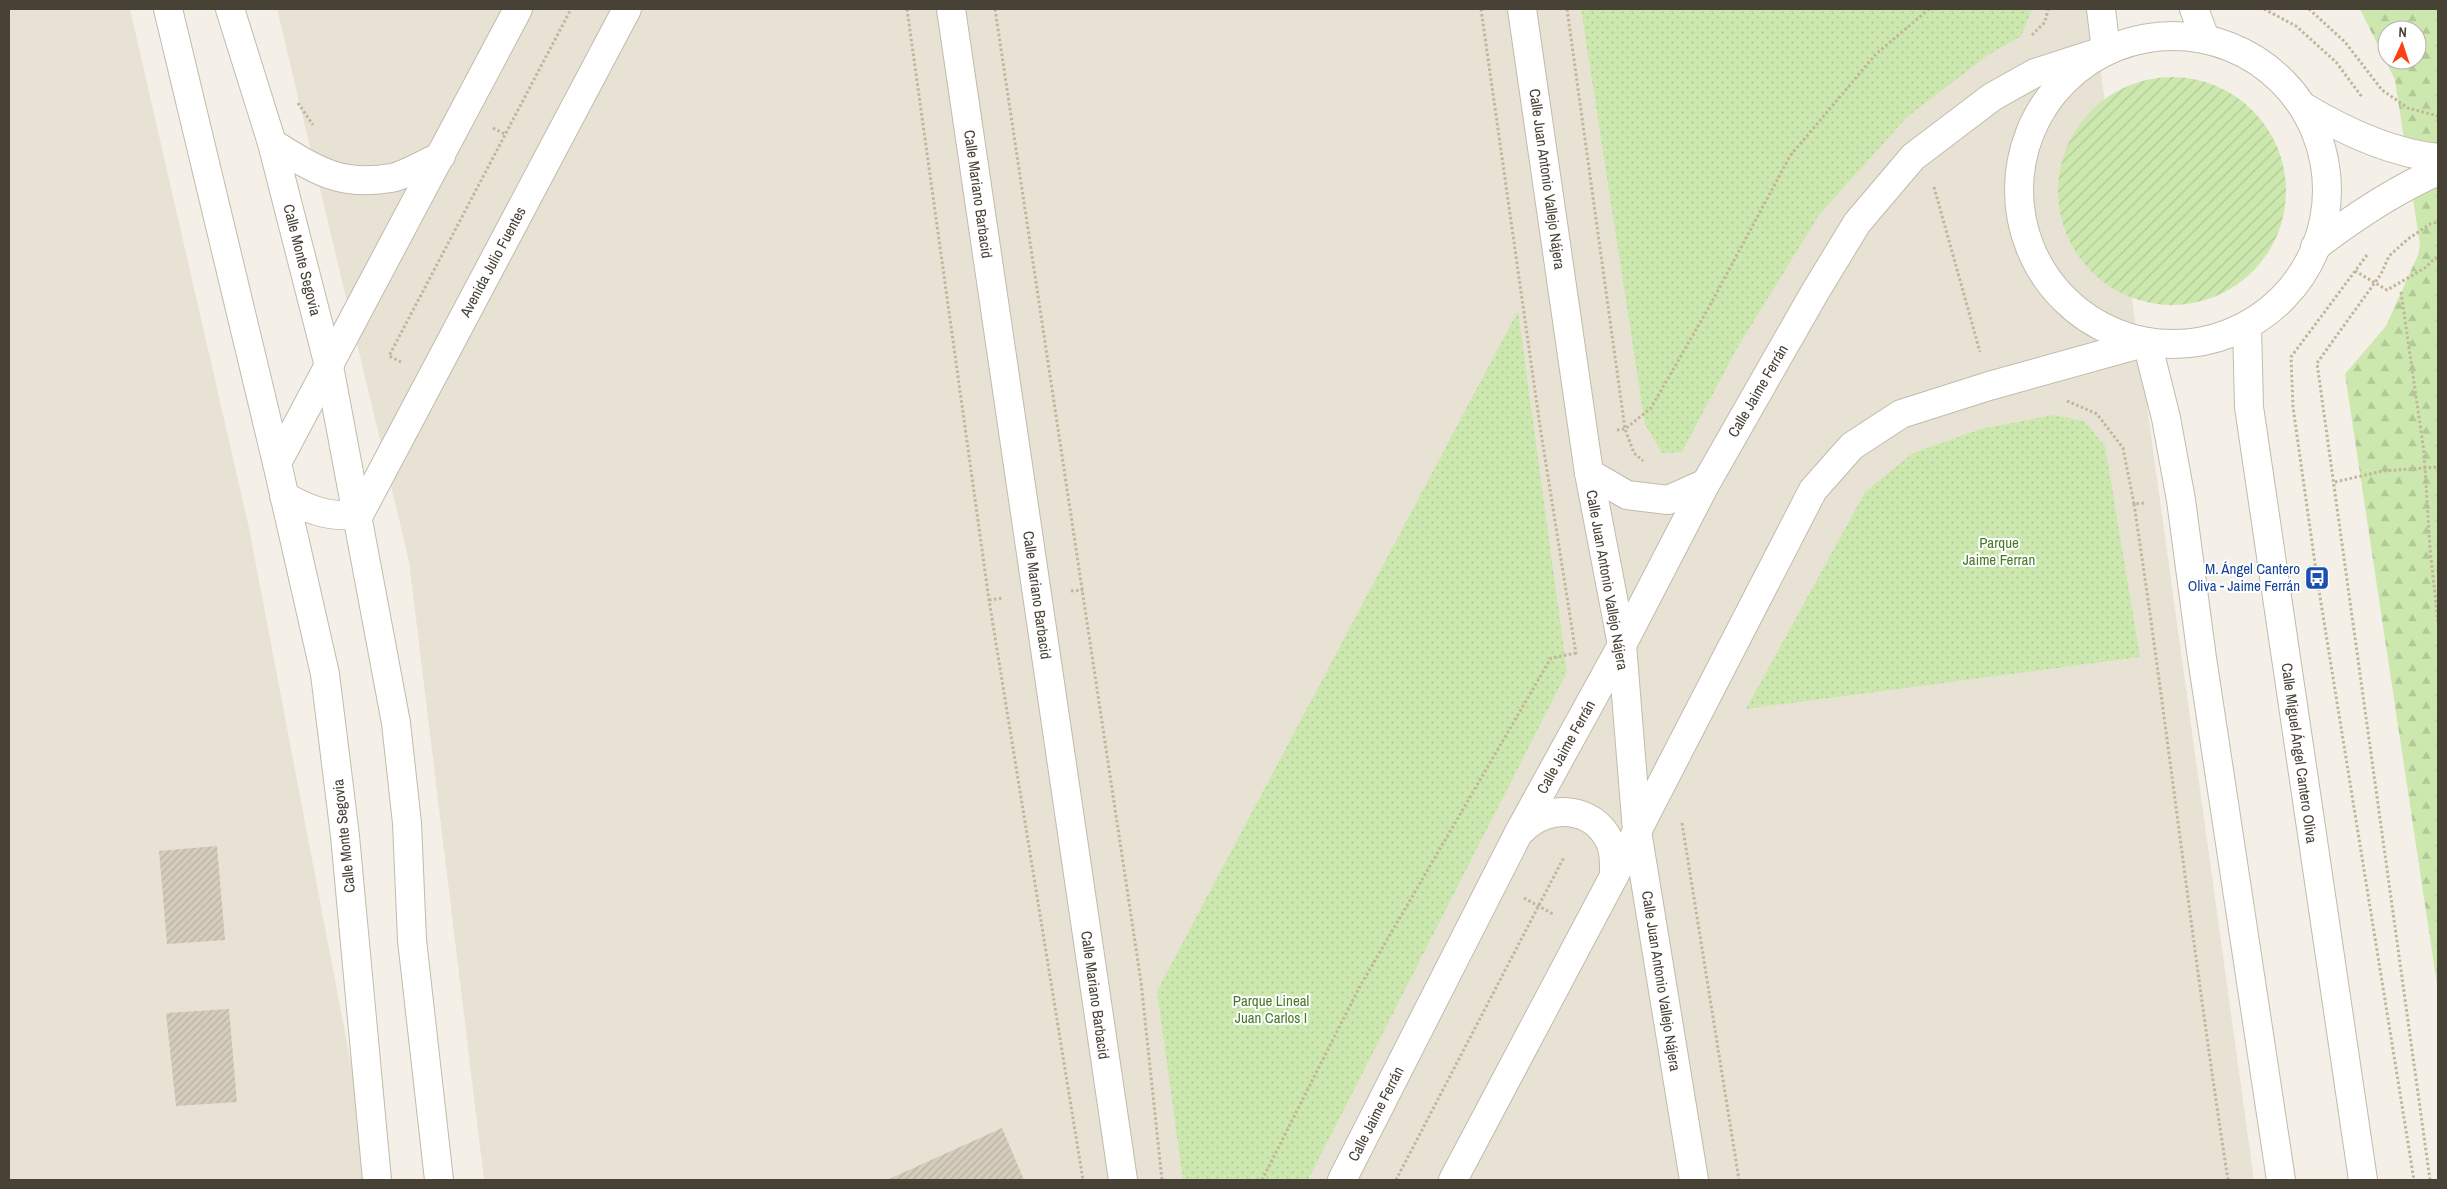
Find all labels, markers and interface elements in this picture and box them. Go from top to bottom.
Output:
north arrow [2377,20,2427,70]
text: N [2398,23,2407,41]
street label: Calle Juan Antonio Vallejo Nájera [1524,87,1571,271]
street label: Calle Mariano Barbacid [959,128,998,259]
street label: Calle Monte Segovia [278,202,327,318]
street label: Avenida Julio Fuentes [454,203,531,322]
street label: Calle Jaime Ferrán [1722,340,1793,441]
street label: Calle Juan Antonio Vallejo Nájera [1581,488,1634,672]
street label: Calle Mariano Barbacid [1018,529,1057,660]
park label: Parque Jaime Ferran [1963,532,2035,570]
place label: M. Ángel Cantero Oliva - Jaime Ferrán [2188,558,2300,596]
bus stop icon: M. Ángel Cantero Oliva - Jaime Ferrán [2304,565,2330,591]
street label: Calle Miguel Ángel Cantero Oliva [2276,661,2323,845]
street label: Calle Jaime Ferrán [1531,696,1600,797]
street label: Calle Monte Segovia [327,778,360,894]
street label: Calle Juan Antonio Vallejo Nájera [1637,889,1686,1073]
street label: Calle Mariano Barbacid [1076,929,1115,1060]
park label: Parque Lineal Juan Carlos I [1233,990,1309,1028]
street label: Calle Jaime Ferrán [1343,1063,1409,1165]

